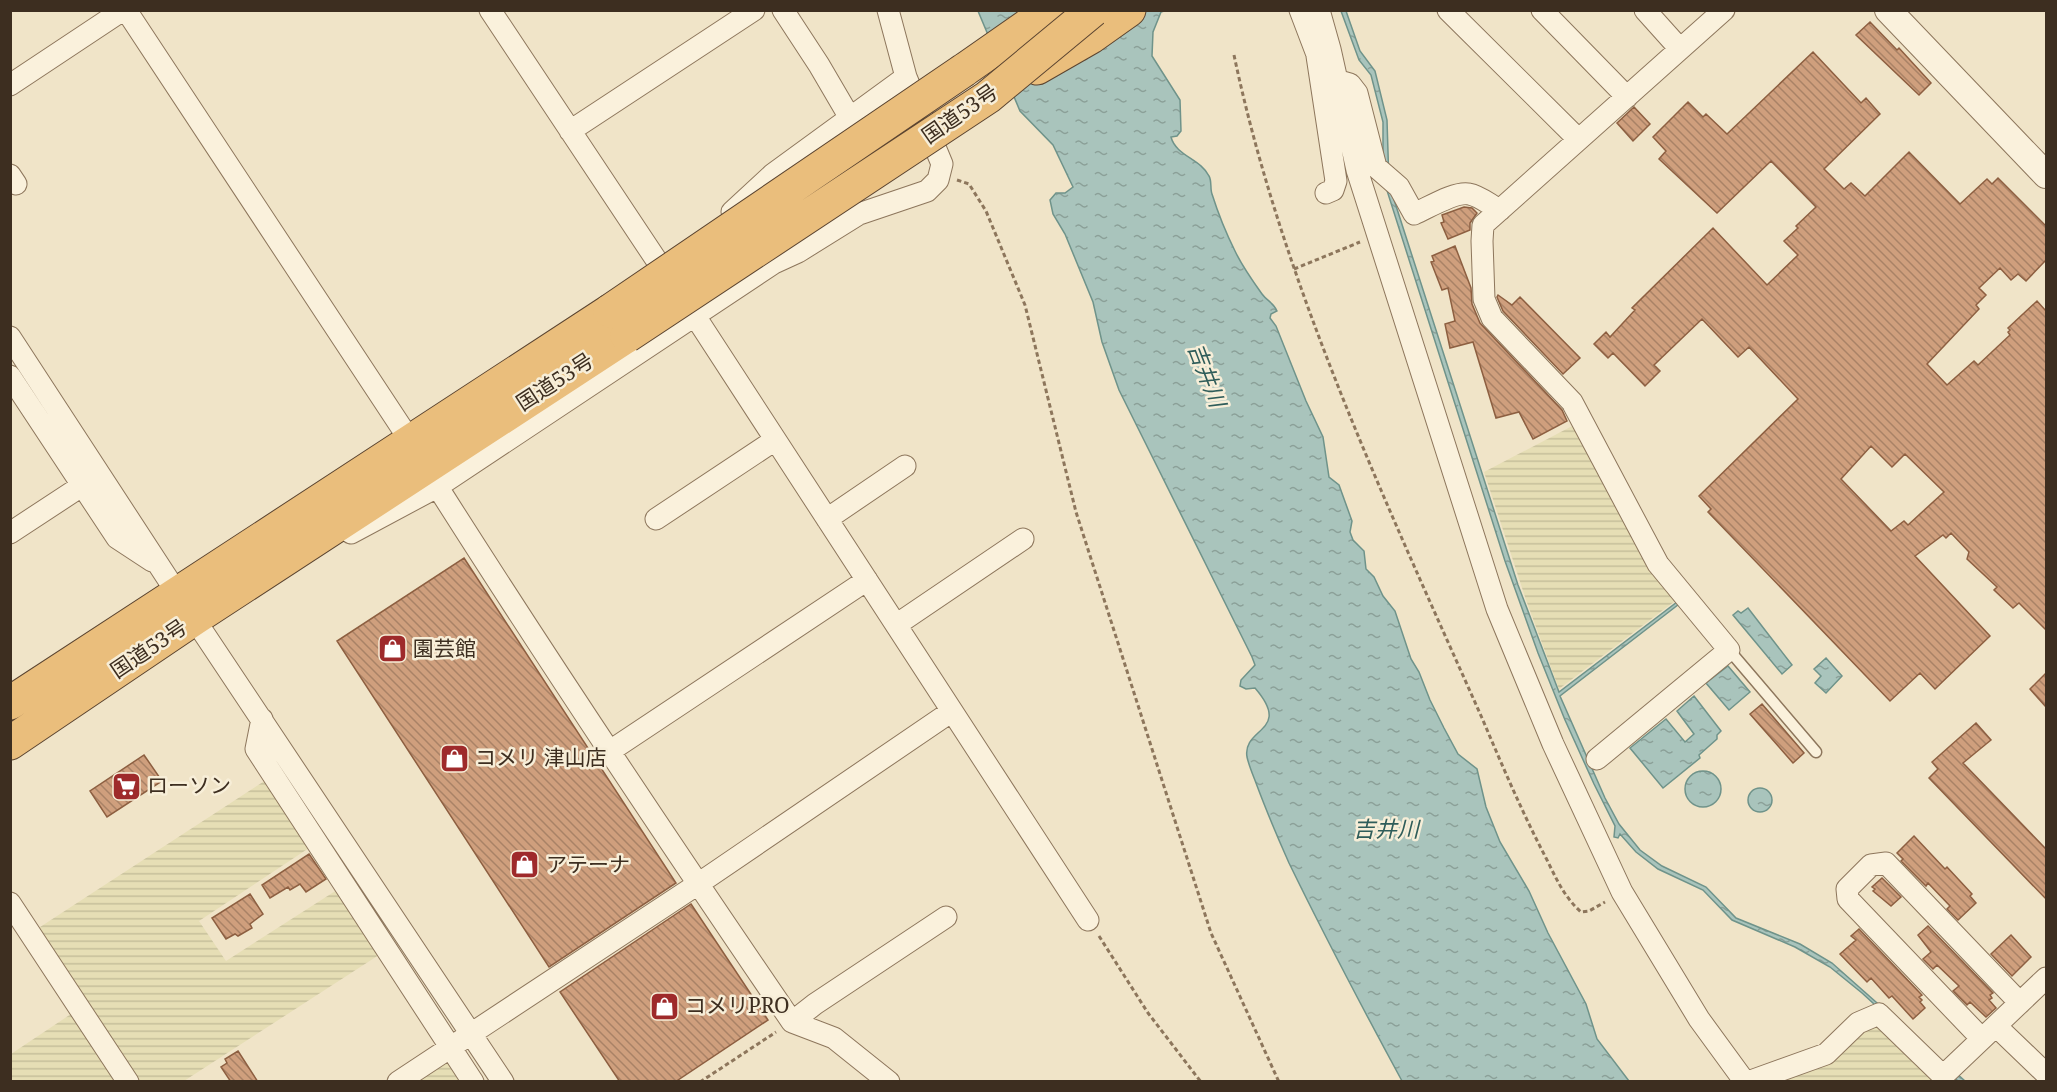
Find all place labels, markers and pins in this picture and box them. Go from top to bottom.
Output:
shop icon: 園芸館 [376,633,408,665]
place label: 園芸館 [413,634,476,662]
shop icon: コメリ 津山店 [438,742,470,774]
place label: コメリ 津山店 [475,743,606,771]
supermarket icon: ローソン [110,770,142,802]
place label: ローソン [147,771,231,799]
shop icon: アテーナ [509,849,541,881]
place label: アテーナ [546,850,630,878]
shop icon: コメリPRO [648,990,680,1022]
place label: コメリPRO [685,991,790,1019]

